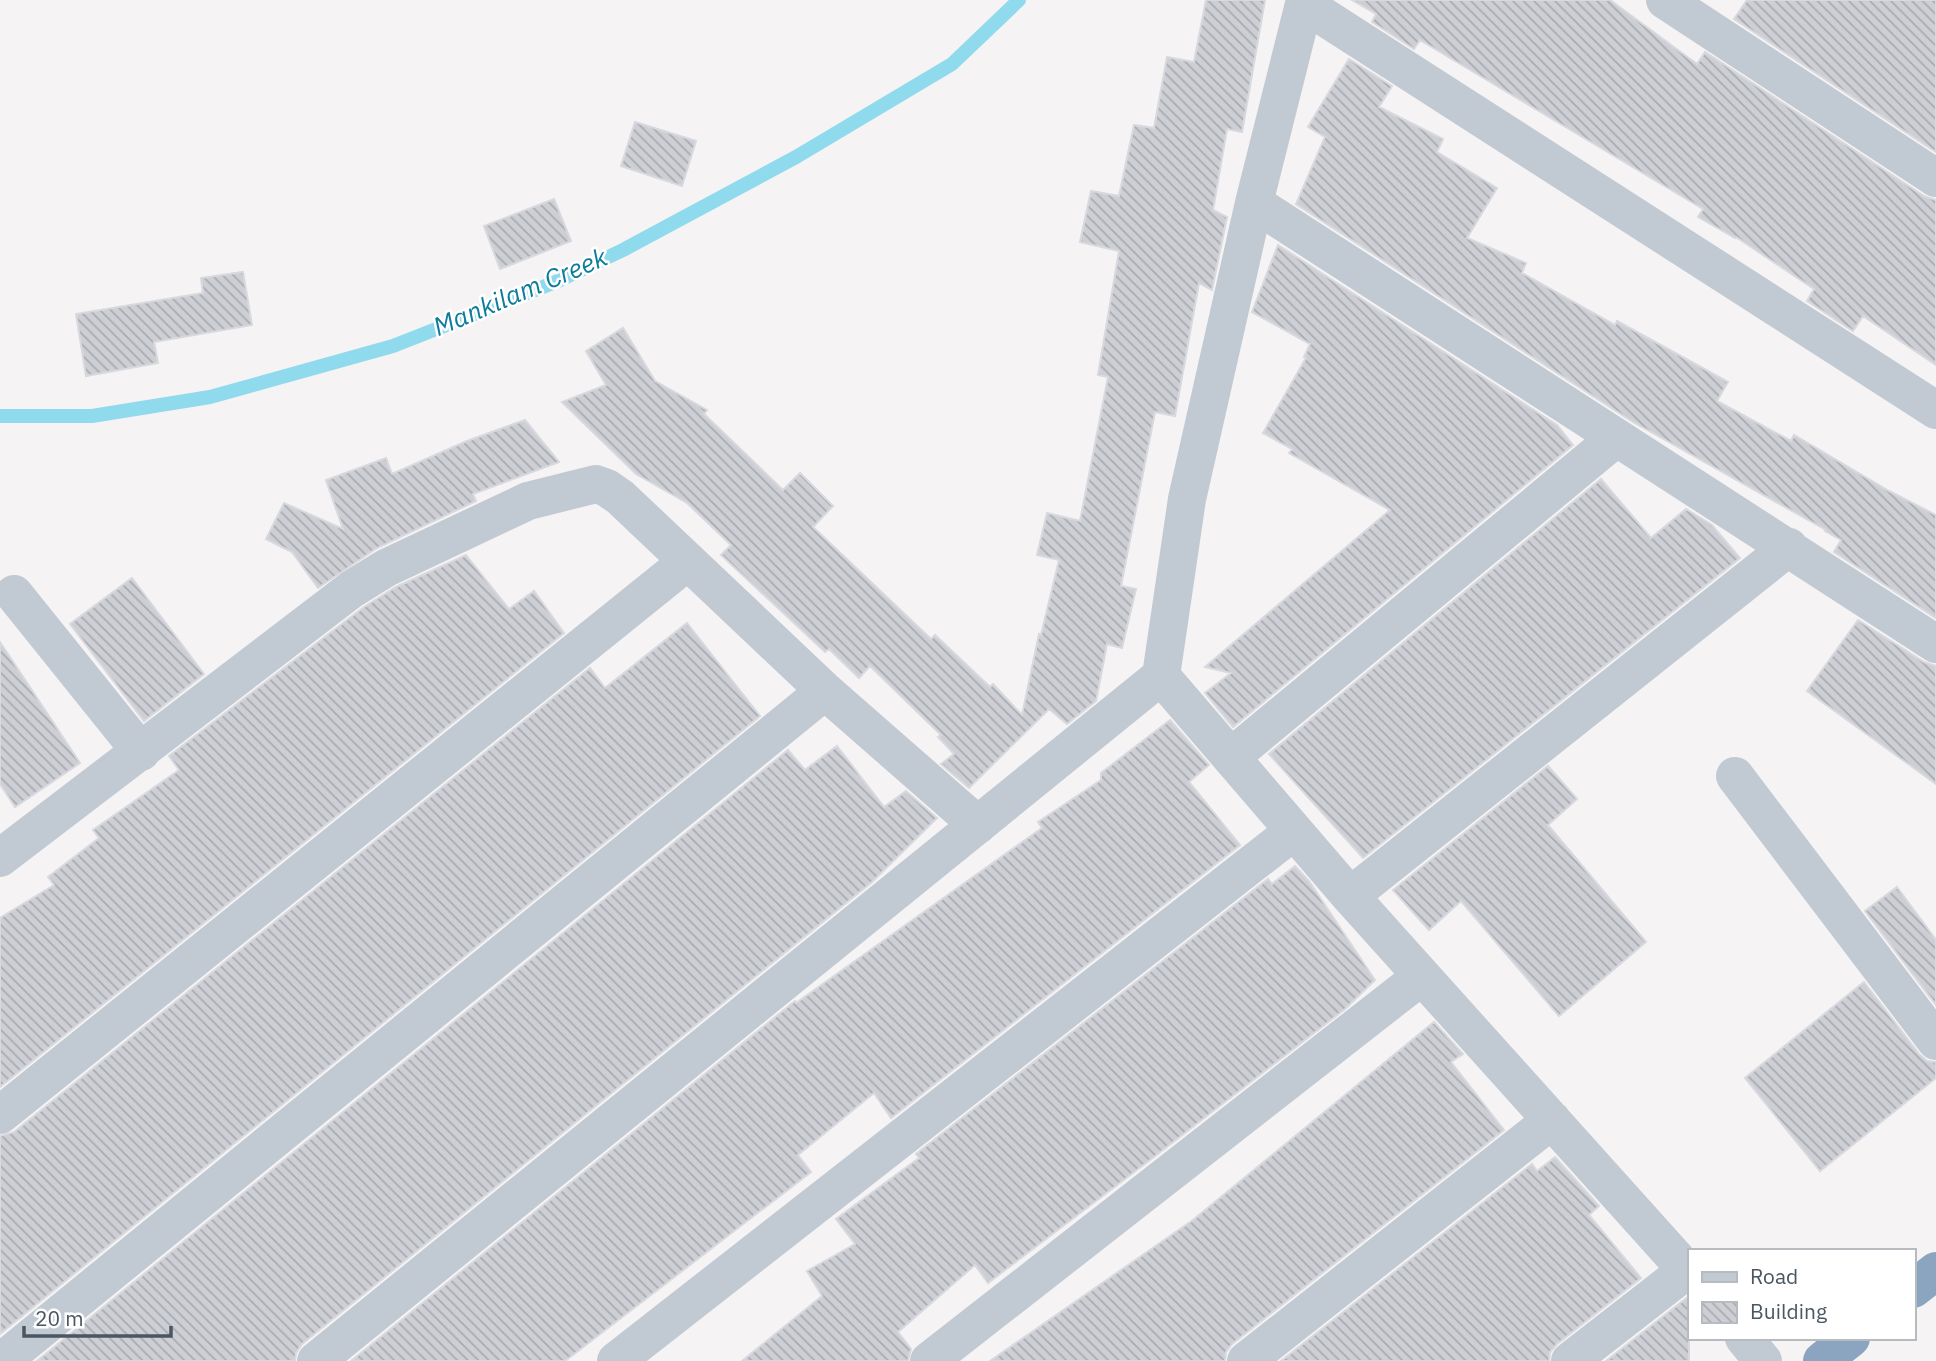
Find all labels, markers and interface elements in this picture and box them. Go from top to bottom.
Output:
water label: Mankilam Creek [427,239,612,343]
legend [1688,1249,1915,1340]
text: Road [1750,1262,1798,1290]
scale bar [24,1294,172,1338]
text: Building [1750,1297,1827,1325]
text: 20 m [35,1304,84,1332]

